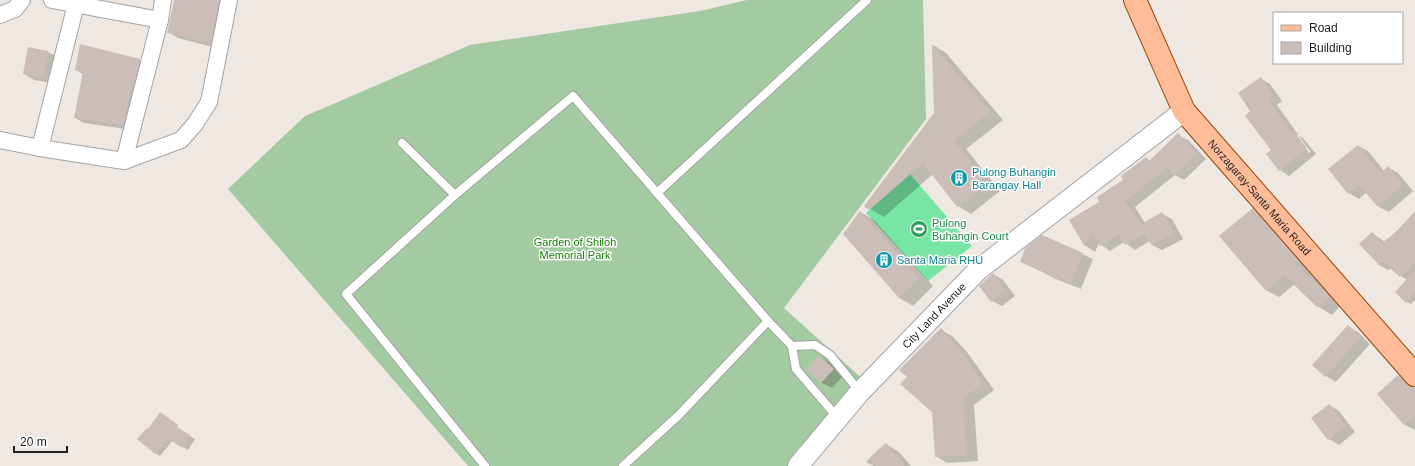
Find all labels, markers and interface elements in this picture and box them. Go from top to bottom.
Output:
legend [1273,12,1403,64]
text: Road [1309,21,1338,35]
text: Building [1309,41,1352,55]
street label: Norzagaray-Santa Maria Road [1206,137,1313,257]
place label: Pulong Buhangin Barangay Hall [972,166,1056,191]
building icon: Pulong Buhangin Barangay Hall [949,168,969,188]
place label: Pulong Buhangin Court [932,217,1008,242]
sports icon: Pulong Buhangin Court [909,219,929,239]
park label: Garden of Shiloh Memorial Park [534,236,616,261]
building icon: Santa Maria RHU [874,250,894,270]
place label: Santa Maria RHU [897,254,983,266]
street label: City Land Avenue [900,280,968,351]
scale bar [14,428,67,454]
text: 20 m [20,435,47,449]

